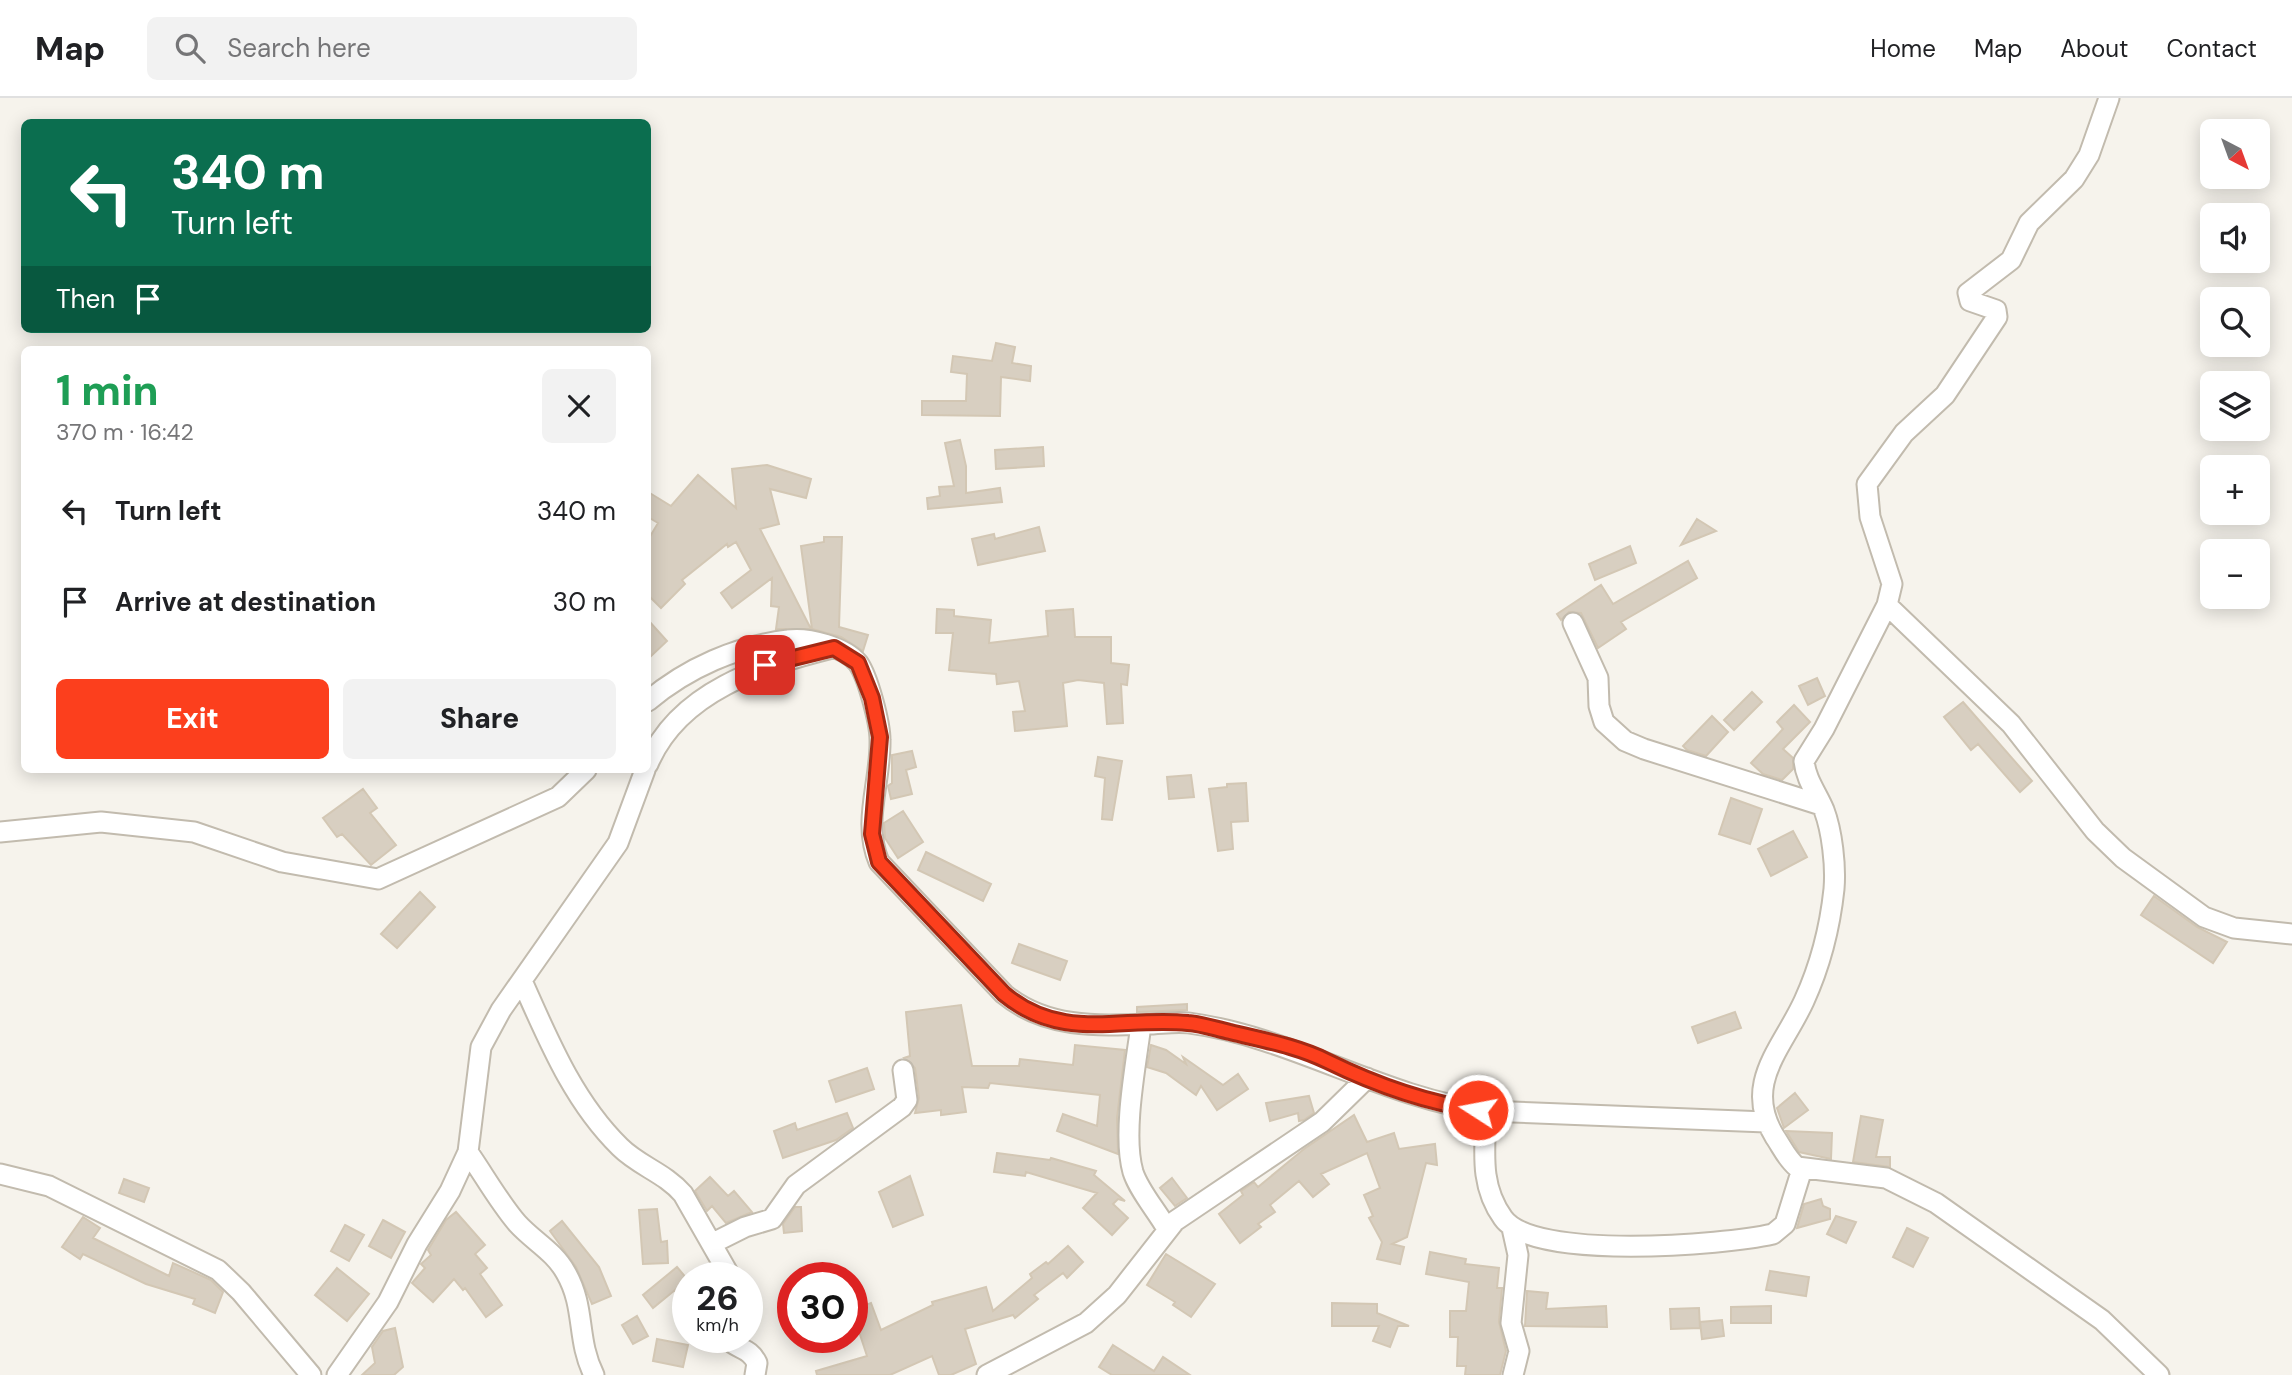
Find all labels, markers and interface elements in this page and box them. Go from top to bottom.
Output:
search box [147,17,637,80]
text: Map [35,27,105,70]
icon: search [171,29,209,67]
text: Search here [227,31,371,65]
text: Home [1870,33,1936,64]
text: Map [1974,33,2022,64]
text: About [2060,33,2129,64]
text: Contact [2167,33,2257,64]
north arrow [2200,119,2270,189]
map controls [2200,119,2270,609]
text: 340 m [171,140,325,204]
icon: left [56,147,147,238]
text: Turn left [171,202,293,244]
button: sound [2200,203,2270,273]
icon: arrive [129,280,167,318]
text: Then [56,282,115,316]
button: search [2200,287,2270,357]
text: 1 min [56,363,159,418]
button: close [542,369,616,443]
button: layers [2200,371,2270,441]
text: 370 m · 16:42 [56,417,194,447]
button: + [2200,455,2270,525]
icon: left [56,492,94,530]
text: Turn left [115,494,222,528]
text: 340 m [537,494,616,528]
button: − [2200,539,2270,609]
icon: arrive [56,583,94,621]
text: Arrive at destination [115,585,376,619]
text: 30 m [553,585,616,619]
pin [735,635,795,695]
icon: arrive [746,646,784,684]
button: Exit [56,679,329,759]
button: Share [343,679,616,759]
position arrow [1441,1073,1515,1147]
speed limit sign: 30 [777,1262,868,1353]
text: 26 [696,1275,739,1321]
text: km/h [696,1313,739,1337]

